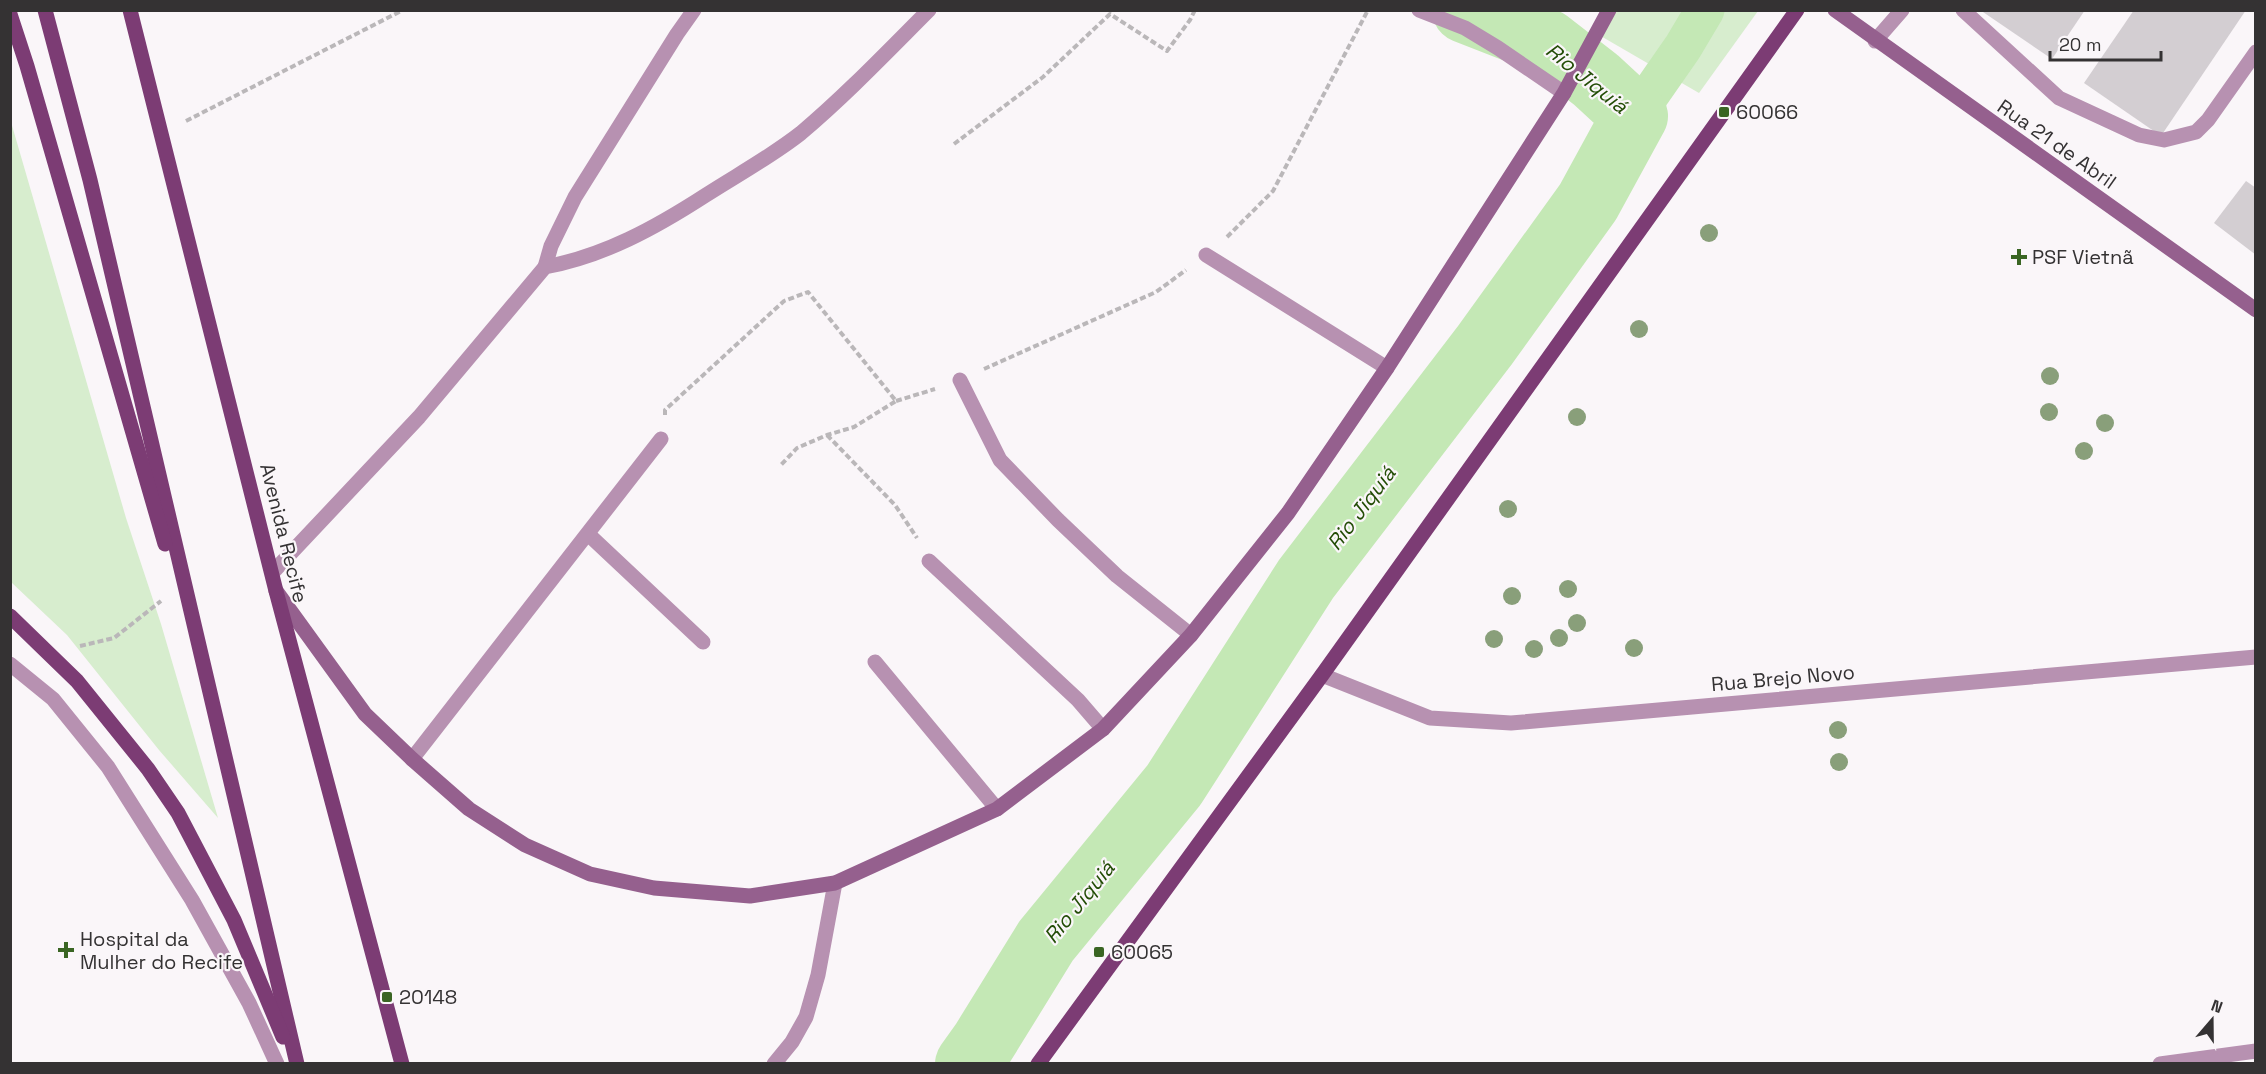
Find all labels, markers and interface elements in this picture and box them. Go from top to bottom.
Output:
scale bar [2050,24,2161,62]
text: 20 m [2059,33,2102,56]
water label: Rio Jiquiá [1540,37,1634,120]
street label: Rua 21 de Abril [1992,93,2122,195]
place label: 60066 [1736,99,1798,125]
marker: 60066 [1717,105,1731,119]
place label: PSF Vietnã [2032,244,2134,270]
marker: PSF Vietnã [2010,248,2028,266]
water label: Rio Jiquiá [1321,460,1402,555]
street label: Avenida Recife [254,461,314,605]
street label: Rua Brejo Novo [1710,659,1856,697]
water label: Rio Jiquiá [1038,855,1121,949]
place label: Hospital da Mulher do Recife [80,926,243,975]
place label: 60065 [1111,939,1173,965]
marker: Hospital da Mulher do Recife [57,941,75,959]
marker: 60065 [1092,945,1106,959]
place label: 20148 [399,984,457,1010]
marker: 20148 [380,990,394,1004]
north arrow [2182,990,2242,1050]
text: N [2208,995,2226,1018]

